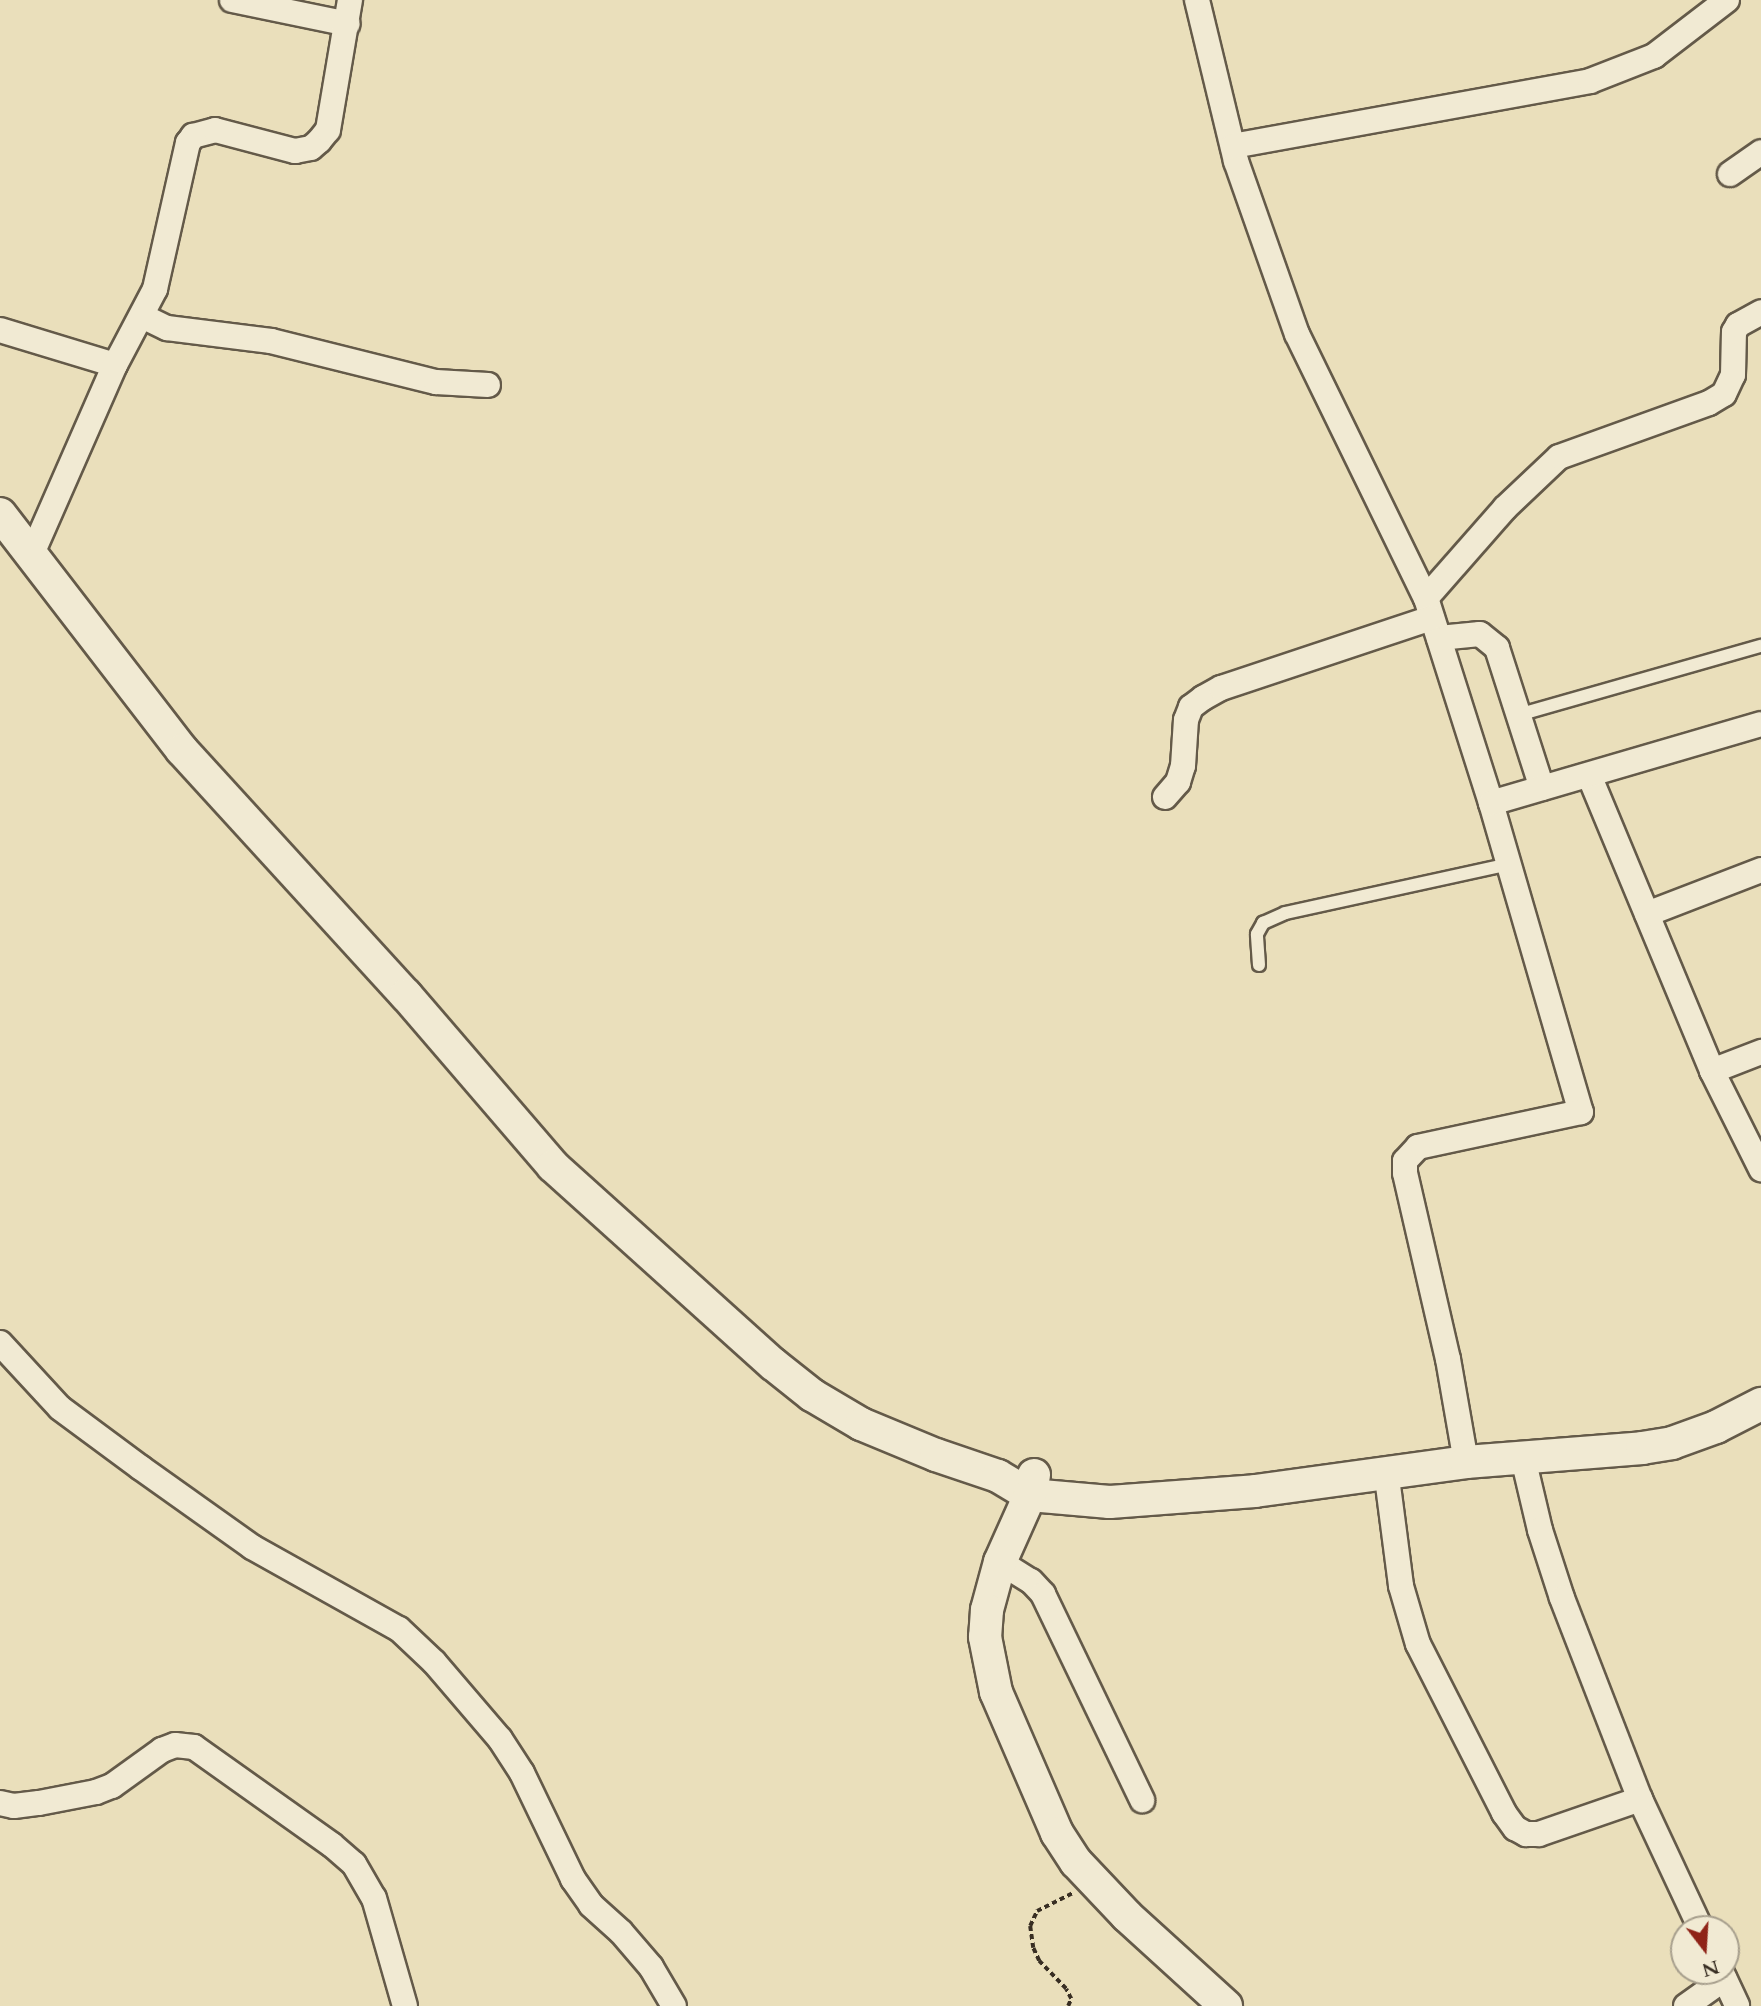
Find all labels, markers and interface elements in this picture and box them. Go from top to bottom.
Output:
north arrow [1670,1915,1740,1985]
text: N [1699,1953,1722,1983]

